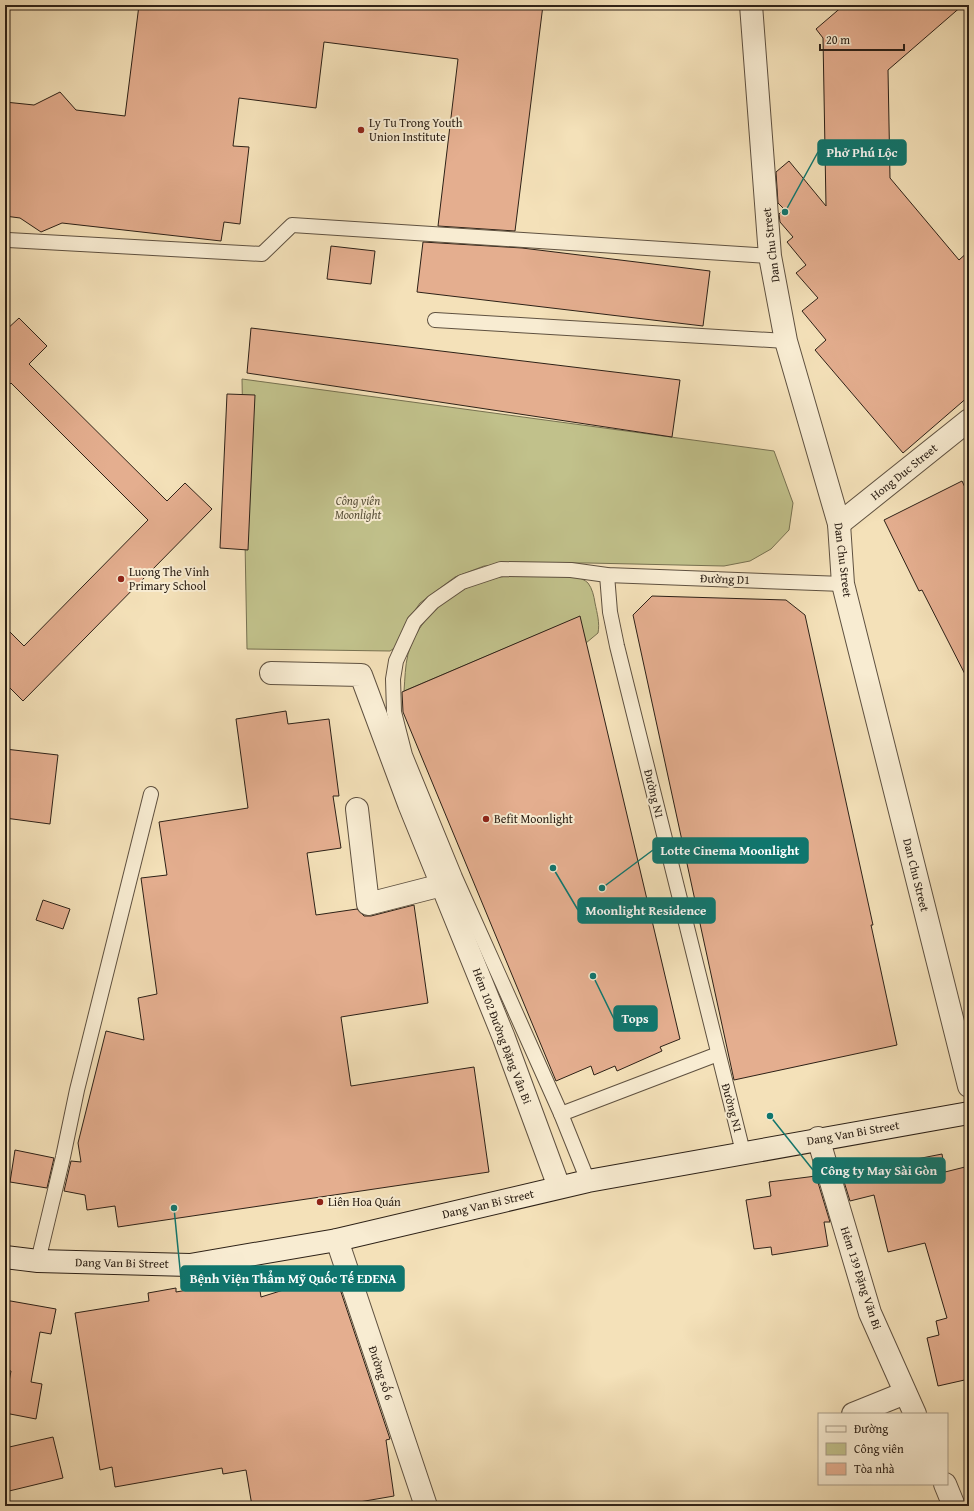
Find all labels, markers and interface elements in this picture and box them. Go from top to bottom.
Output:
scale bar [820,26,904,52]
text: 20 m [826,31,850,48]
place label: Ly Tu Trong Youth Union Institute [369,114,463,145]
marker: Ly Tu Trong Youth Union Institute [356,125,366,135]
callout: Phở Phú Lộc [818,140,906,165]
text: Phở Phú Lộc [826,143,898,162]
street label: Dan Chu Street [757,206,784,283]
street label: Hong Duc Street [867,439,941,504]
park label: Công viên Moonlight [335,492,382,523]
street label: Dan Chu Street [830,522,857,599]
place label: Luong The Vinh Primary School [129,563,210,594]
street label: Đường D1 [700,569,751,588]
marker: Luong The Vinh Primary School [116,574,126,584]
street label: Đường N1 [640,767,669,821]
place label: Befit Moonlight [494,810,574,827]
marker: Befit Moonlight [481,814,491,824]
street label: Dan Chu Street [899,836,934,914]
callout: Lotte Cinema Moonlight [653,838,808,863]
text: Lotte Cinema Moonlight [660,841,800,860]
callout: Moonlight Residence [578,898,715,923]
text: Moonlight Residence [585,901,707,920]
street label: Hẻm 102 Đường Đặng Vân Bi [469,965,536,1107]
callout: Tops [614,1006,657,1031]
text: Tops [621,1009,649,1028]
street label: Đường N1 [718,1081,747,1135]
street label: Dang Van Bi Street [805,1116,901,1149]
callout: Công ty May Sài Gòn [813,1158,945,1183]
text: Công ty May Sài Gòn [821,1161,937,1180]
street label: Dang Van Bi Street [440,1185,536,1222]
place label: Liên Hoa Quán [328,1193,401,1210]
marker: Liên Hoa Quán [315,1197,325,1207]
street label: Hẻm 139 Đặng Văn Bi [837,1224,886,1332]
street label: Dang Van Bi Street [75,1253,170,1272]
callout: Bệnh Viện Thẩm Mỹ Quốc Tế EDENA [181,1266,404,1291]
text: Bệnh Viện Thẩm Mỹ Quốc Tế EDENA [190,1269,397,1288]
street label: Đường số 6 [365,1343,398,1402]
legend [818,1413,948,1485]
text: Đường [854,1420,888,1437]
text: Công viên [854,1440,904,1457]
text: Tòa nhà [854,1460,895,1477]

